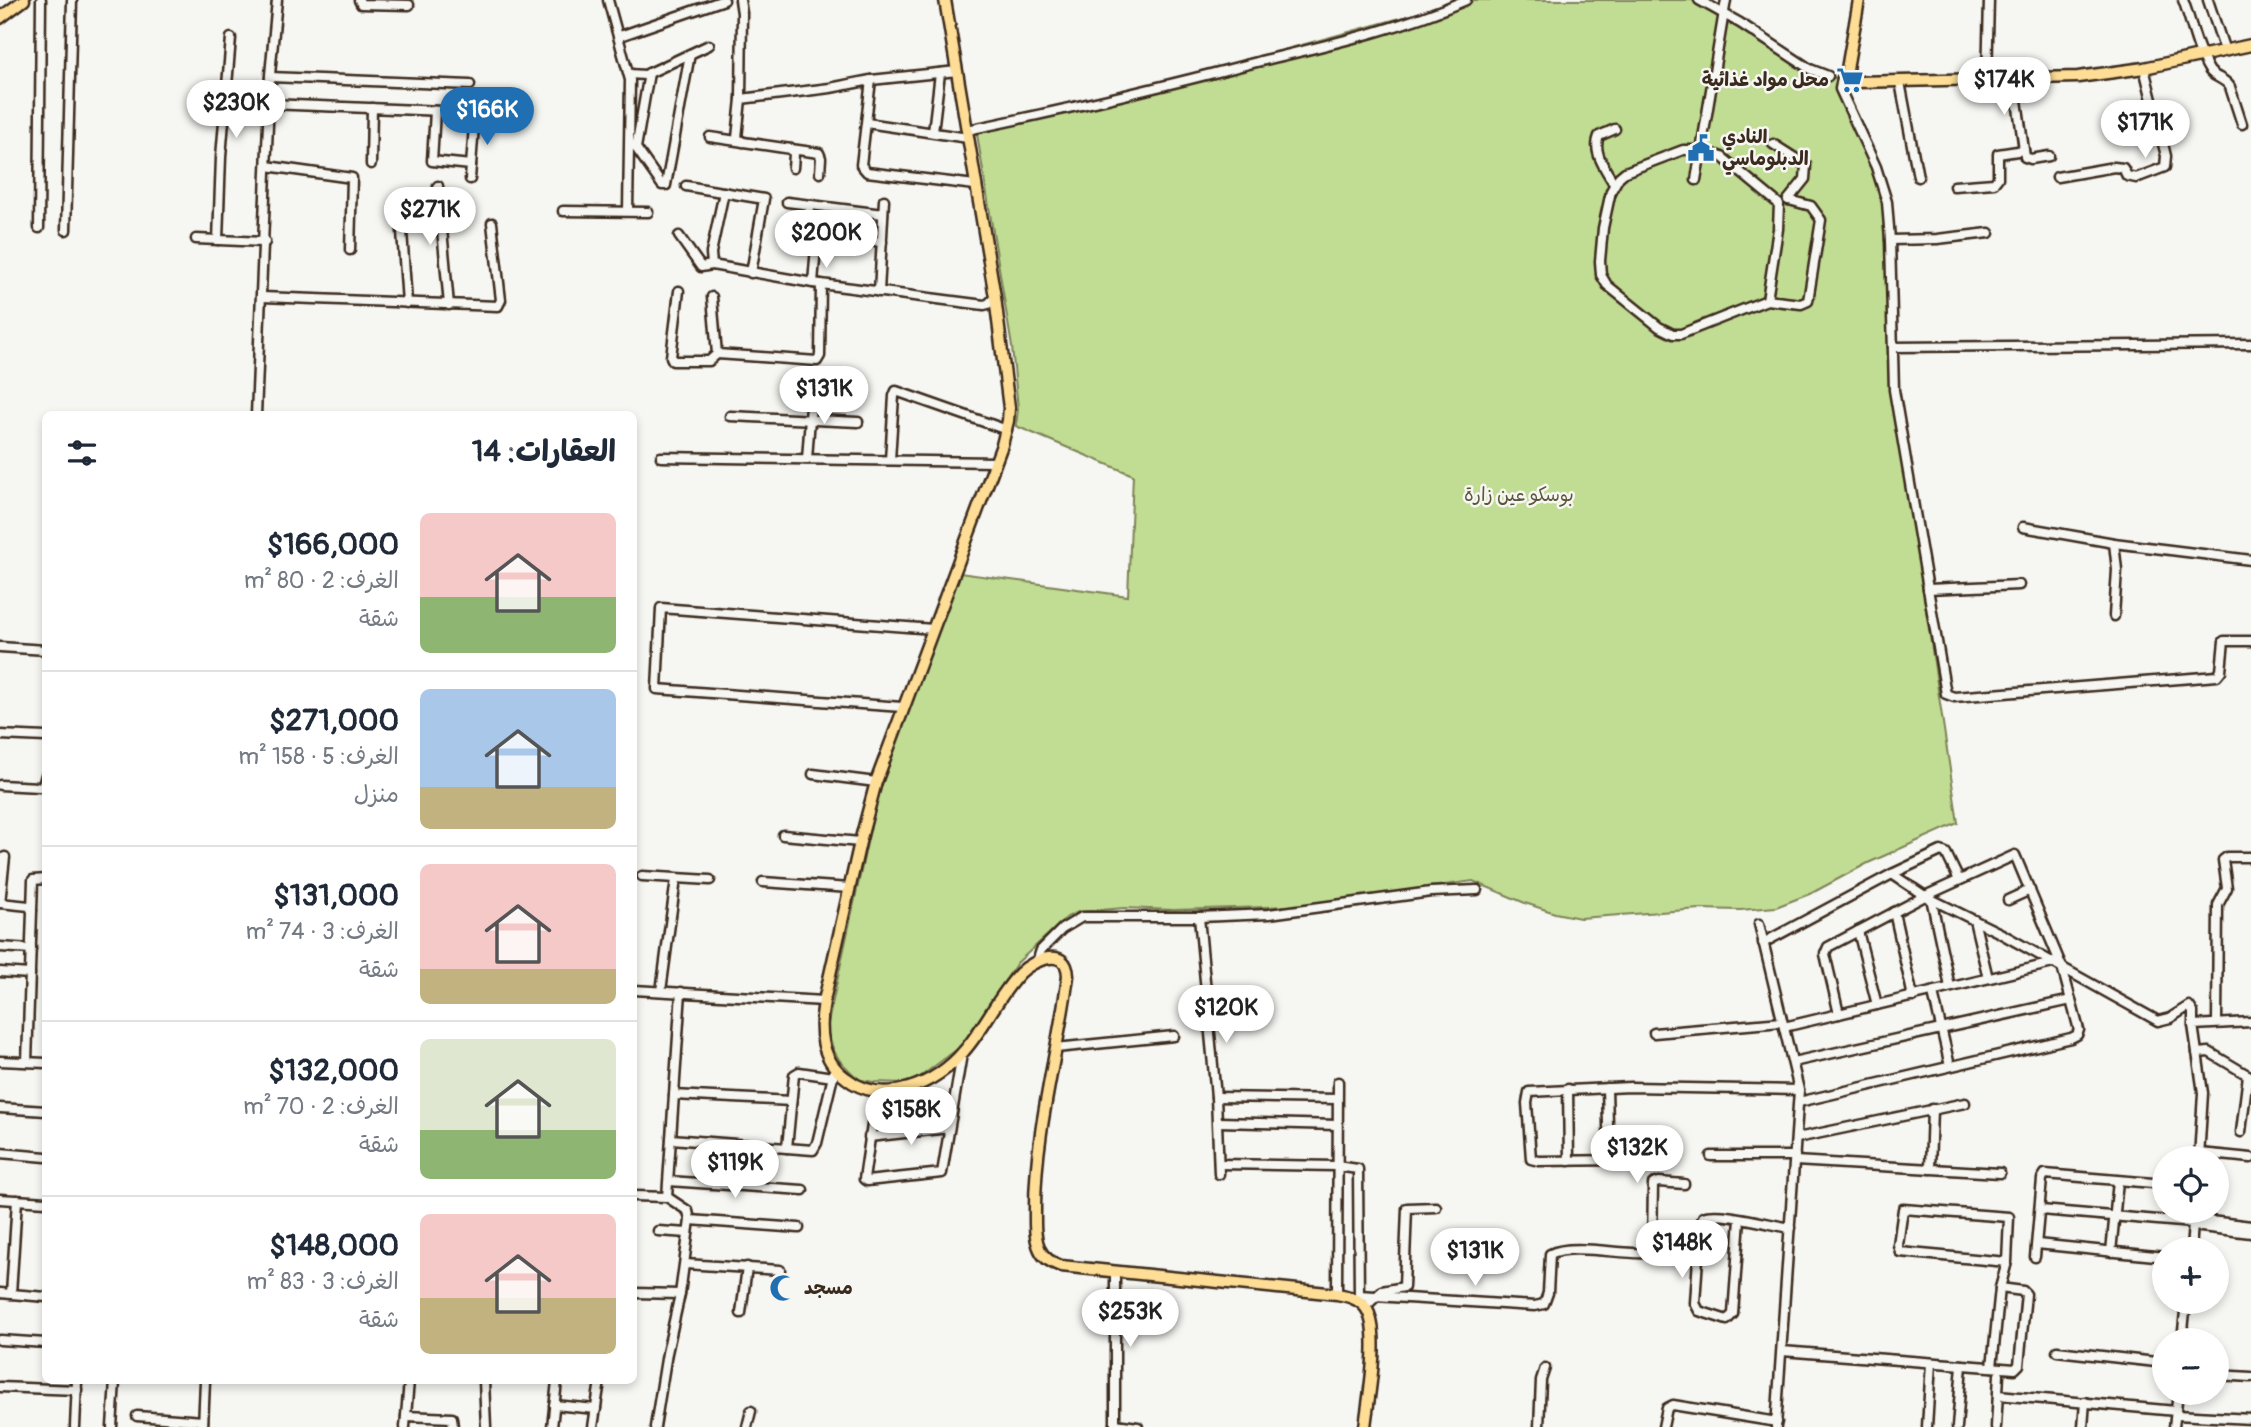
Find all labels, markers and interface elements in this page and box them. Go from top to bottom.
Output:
pin: $174K [1955,58,2053,117]
supermarket icon: محل مواد غذائية [1835,65,1865,95]
text: $174K [1974,65,2034,94]
place label: محل مواد غذائية [1702,68,1829,92]
pin: $230K [187,80,285,140]
text: $230K [202,88,270,117]
pin: $166K [438,88,536,147]
text: $166K [456,95,518,124]
pin: $171K [2096,100,2194,160]
text: $171K [2117,108,2173,137]
place label: النادي الدبلوماسي [1722,125,1809,175]
public building icon: النادي الدبلوماسي [1686,133,1716,163]
pin: $271K [381,188,479,247]
text: $271K [400,195,460,224]
pin: $200K [777,210,875,270]
text: $200K [791,218,861,247]
pin: $131K [775,366,873,426]
text: $131K [795,374,853,403]
text: العقارات: 14 [472,433,616,470]
icon: filters [63,434,101,472]
park label: بوسكو عين زارة [1464,483,1574,507]
text: $166,000 [267,526,399,563]
icon: home [476,541,560,625]
text: الغرف: 2 · 80 m² [244,566,399,595]
text: شقة [359,604,399,633]
text: $271,000 [269,702,399,739]
icon: home [476,717,560,801]
text: الغرف: 5 · 158 m² [239,742,399,771]
text: منزل [354,780,399,809]
text: $131,000 [273,877,399,914]
icon: home [476,892,560,976]
text: الغرف: 3 · 74 m² [246,917,399,946]
text: شقة [359,955,399,984]
pin: $120K [1177,986,1275,1045]
text: $120K [1194,993,1258,1022]
text: $132,000 [268,1052,399,1089]
icon: home [476,1067,560,1151]
pin: $158K [862,1088,960,1147]
text: الغرف: 2 · 70 m² [243,1092,399,1121]
text: $158K [881,1095,941,1124]
pin: $132K [1588,1126,1686,1185]
text: شقة [359,1130,399,1159]
text: $132K [1606,1133,1668,1162]
pin: $119K [686,1140,784,1200]
map controls [2152,1146,2229,1405]
button: locate [2152,1146,2229,1223]
text: $119K [707,1148,763,1177]
pin: $148K [1633,1220,1731,1280]
text: $148,000 [269,1227,399,1264]
pin: $131K [1426,1228,1524,1288]
text: $148K [1652,1228,1712,1257]
text: $131K [1446,1236,1504,1265]
button: + [2152,1237,2229,1314]
icon: home [476,1242,560,1326]
text: الغرف: 3 · 83 m² [247,1267,399,1296]
mosque icon: مسجد [768,1273,798,1303]
place label: مسجد [804,1276,853,1300]
pin: $253K [1081,1290,1179,1349]
text: $253K [1098,1297,1162,1326]
text: شقة [359,1305,399,1334]
button: − [2152,1328,2229,1405]

